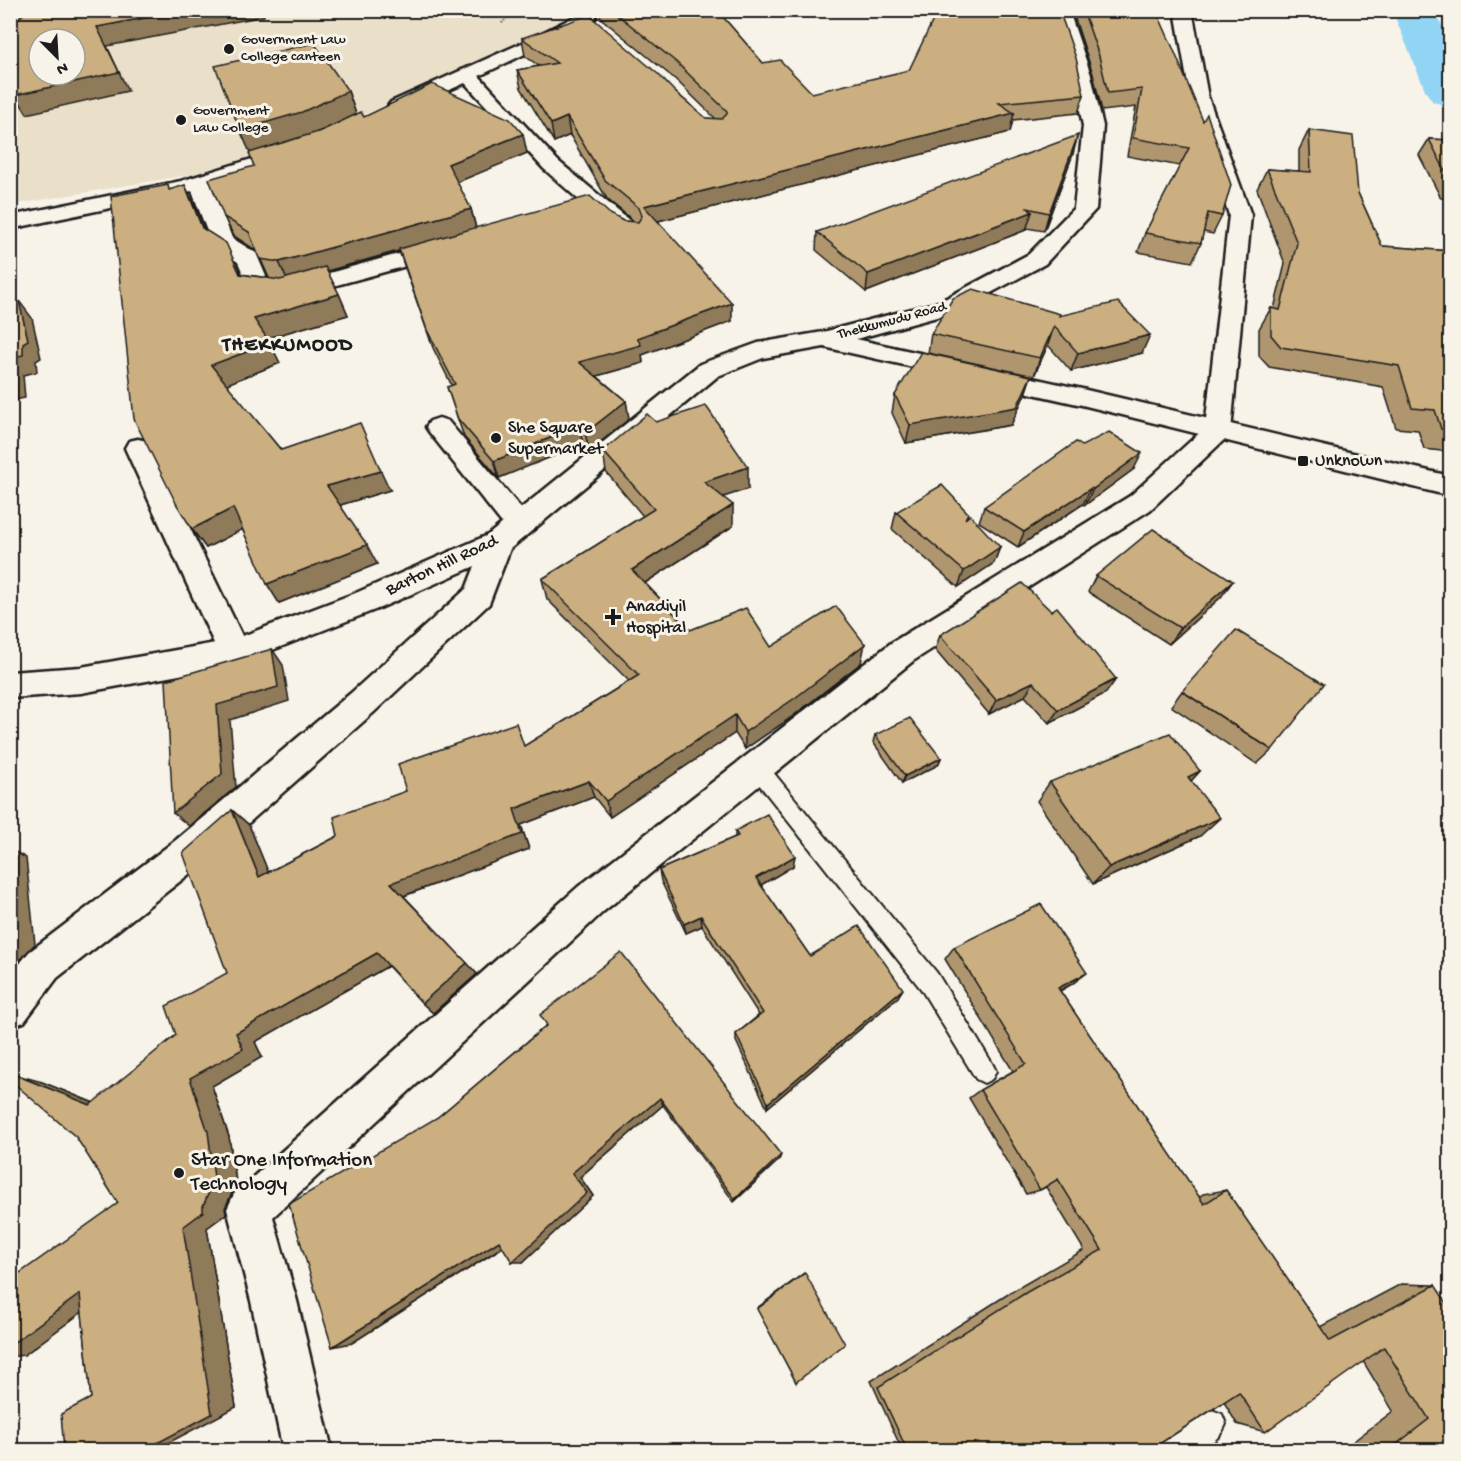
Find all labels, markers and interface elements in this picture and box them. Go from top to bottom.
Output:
north arrow [27,27,87,87]
place label: Government Law College canteen [241,31,346,66]
marker: Government Law College canteen [222,42,236,56]
text: N [53,57,70,79]
place label: Government Law College [193,102,271,137]
marker: Government Law College [174,113,188,127]
street label: Thekkumudu Road [835,298,949,344]
district label: THEKKUMOOD [220,335,354,358]
place label: She Square Supermarket [508,418,605,460]
marker: She Square Supermarket [489,431,503,445]
place label: Unknown [1315,451,1383,472]
marker: Unknown [1296,454,1310,468]
street label: Barton Hill Road [382,530,502,601]
place label: Anadiyil Hospital [626,597,686,639]
marker: Anadiyil Hospital [604,608,622,626]
place label: Star One Information Technology [190,1149,372,1198]
marker: Star One Information Technology [172,1166,186,1180]

